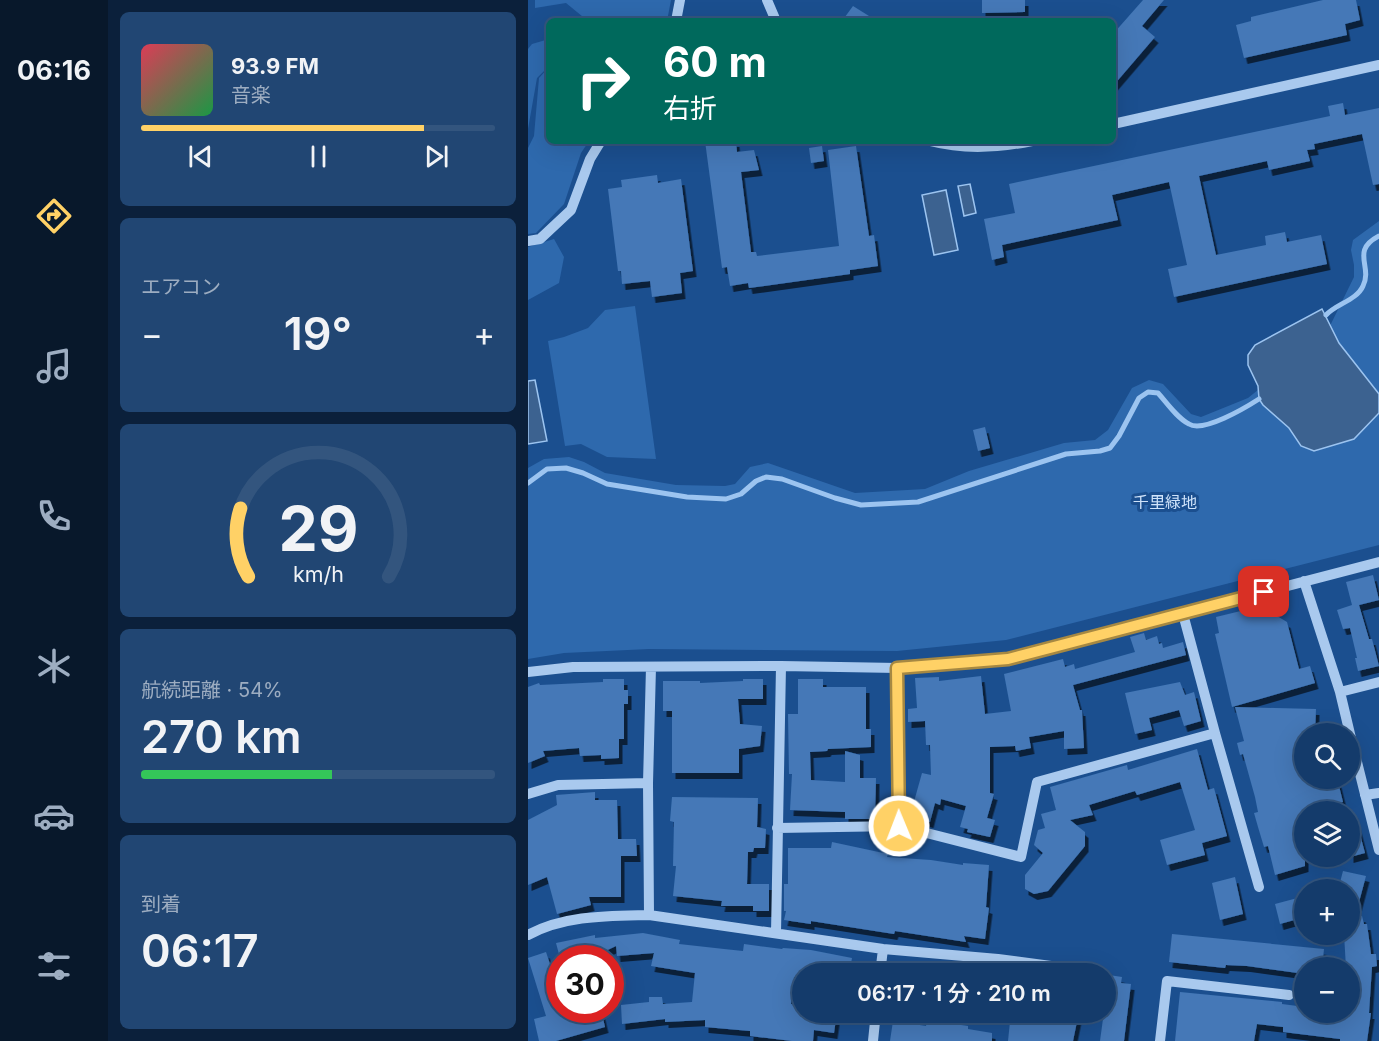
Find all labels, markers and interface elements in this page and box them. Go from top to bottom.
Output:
text: 60 m [663,36,767,87]
icon: right [564,42,642,120]
text: 93.9 FM [231,53,319,79]
text: 06:16 [17,54,91,87]
text: 音楽 [231,83,271,107]
text: 右折 [663,92,717,125]
icon: previous [184,140,217,173]
icon: pause [302,140,335,173]
icon: next [420,140,453,173]
icon: directions [33,195,75,237]
text: エアコン [141,275,221,299]
text: 19° [284,306,352,361]
text: − [141,314,163,354]
text: + [473,314,495,354]
icon: music [33,345,75,387]
text: 29 [278,492,358,567]
park label: 千里緑地 [1133,492,1197,512]
icon: phone [33,495,75,537]
text: km/h [293,562,343,588]
pin [1238,566,1289,617]
icon: arrive [1247,575,1280,608]
icon: climate [33,645,75,687]
text: 航続距離 · 54% [141,678,283,702]
text: 270 km [141,709,301,764]
map controls [1294,723,1360,1023]
button: search [1294,723,1360,789]
position arrow [867,794,931,858]
icon: car [33,795,75,837]
button: layers [1294,801,1360,867]
button: + [1294,879,1360,945]
text: 到着 [141,892,181,916]
text: 06:17 [141,923,259,978]
icon: filters [33,945,75,987]
speed limit sign: 30 [546,945,624,1023]
button: − [1294,957,1360,1023]
text: 06:17 · 1 分 · 210 m [857,980,1051,1006]

